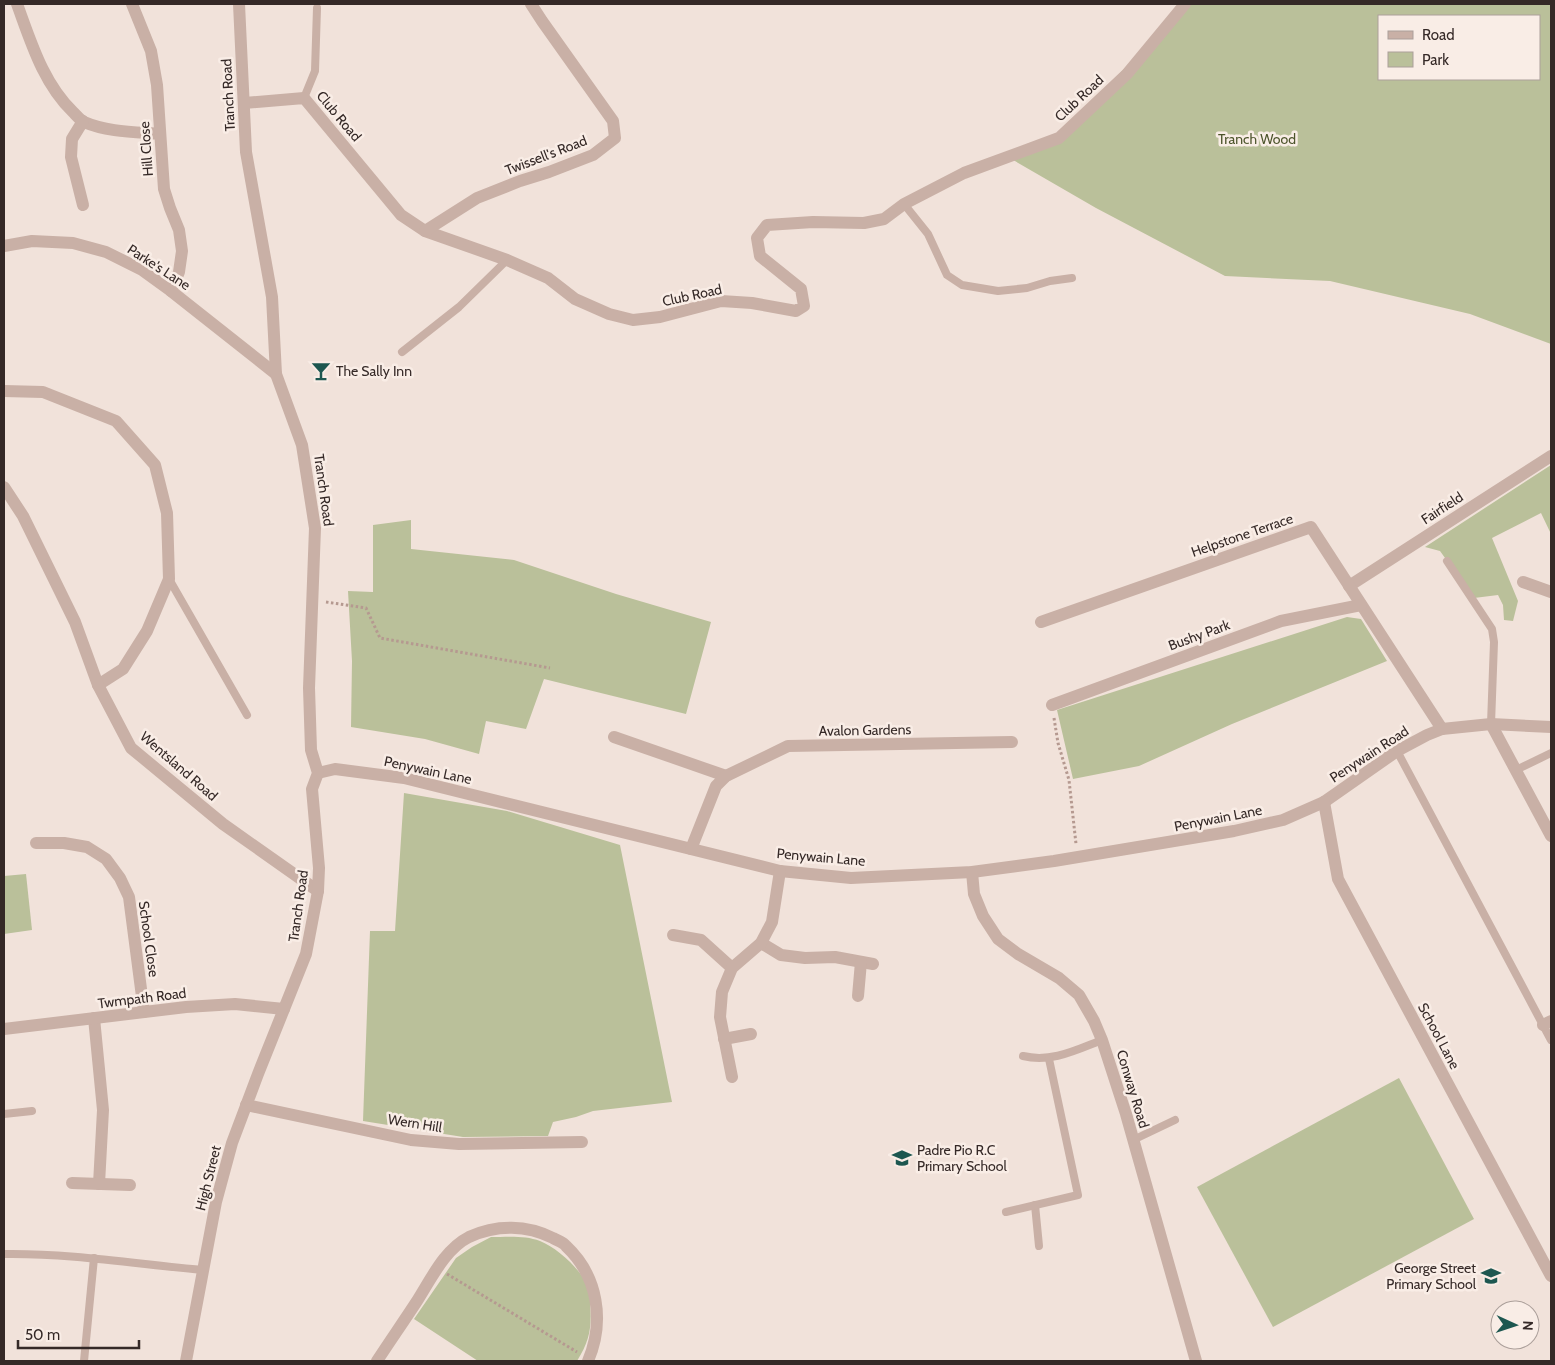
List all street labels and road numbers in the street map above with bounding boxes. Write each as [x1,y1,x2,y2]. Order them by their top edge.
street label: Tranch Road [217,58,239,132]
street label: Club Road [1051,71,1107,125]
street label: Club Road [313,87,365,145]
street label: Hill Close [135,121,157,177]
street label: Twissell's Road [502,131,590,179]
street label: Parke's Lane [124,240,194,294]
street label: Club Road [661,280,723,310]
street label: Tranch Road [310,453,338,527]
street label: Fairfield [1418,488,1466,528]
street label: Helpstone Terrace [1189,509,1295,561]
street label: Bushy Park [1166,615,1233,654]
street label: Avalon Gardens [819,720,912,740]
street label: Penywain Road [1326,722,1412,786]
street label: Wentsland Road [136,727,222,805]
street label: Penywain Lane [383,752,473,788]
street label: Penywain Lane [1173,801,1263,835]
street label: Penywain Lane [776,844,866,870]
street label: Tranch Road [284,869,312,943]
street label: School Close [135,900,163,978]
street label: Twmpath Road [97,984,187,1012]
street label: School Lane [1414,1000,1464,1072]
street label: Conway Road [1113,1048,1153,1130]
street label: Wern Hill [387,1110,444,1136]
street label: High Street [191,1143,225,1212]

